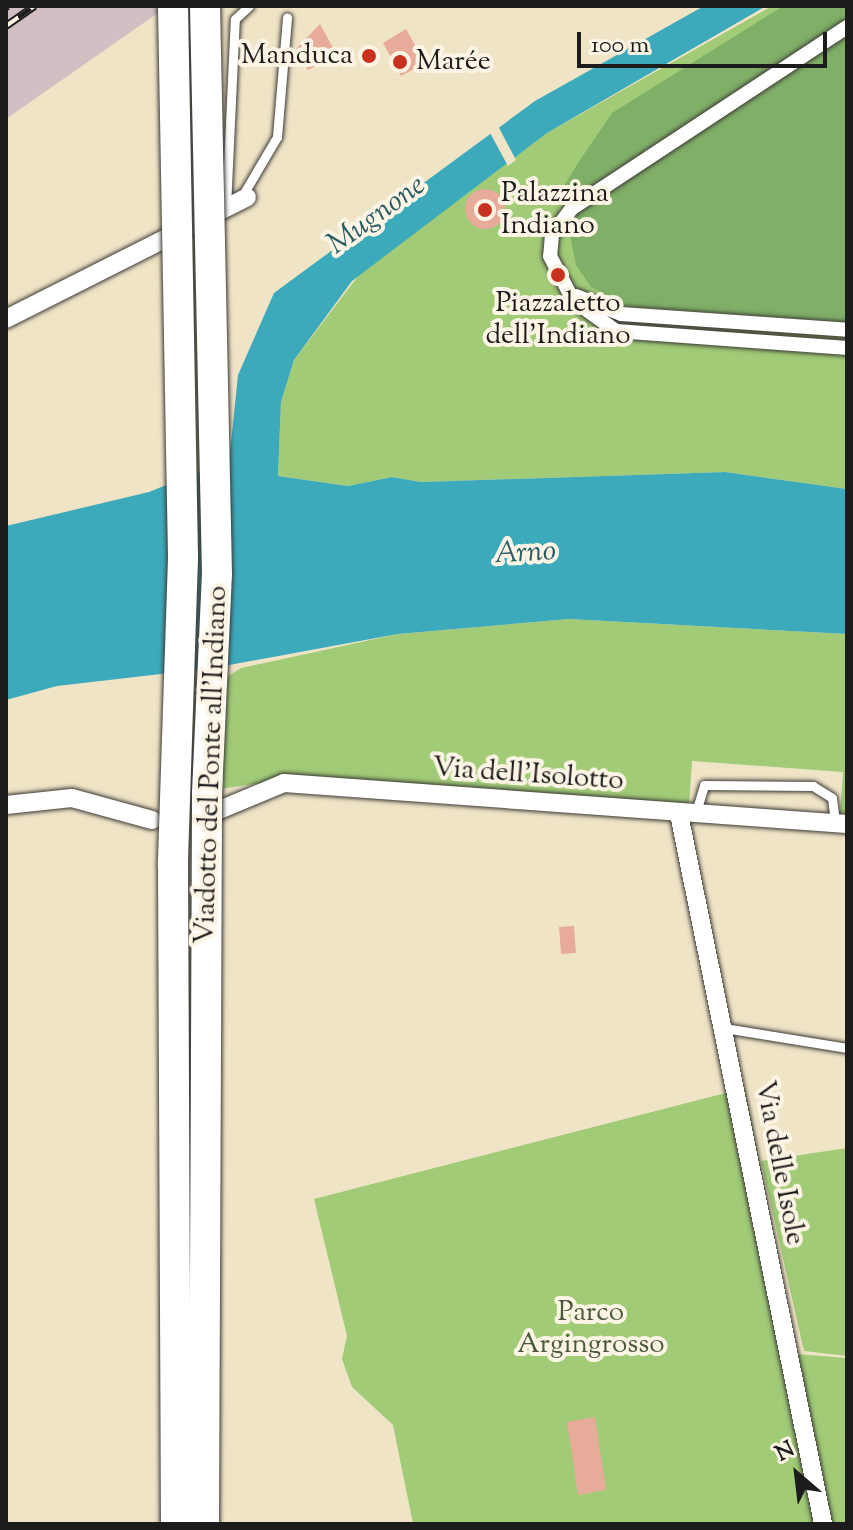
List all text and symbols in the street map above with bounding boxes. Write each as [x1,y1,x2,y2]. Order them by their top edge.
scale bar [581,16,831,66]
text: 100 m [591,29,649,63]
place label: Manduca [241,39,353,73]
place label: Marée [416,45,491,79]
marker: Manduca [360,47,378,65]
marker: Marée [391,53,409,71]
water label: Mugnone [321,168,433,264]
place label: Palazzina Indiano [501,177,609,243]
marker: Palazzina Indiano [476,201,494,219]
marker: Piazzaletto dell'Indiano [549,266,567,284]
place label: Piazzaletto dell'Indiano [486,287,630,353]
water label: Arno [493,534,557,574]
street label: Viadotto del Ponte all'Indiano [189,585,235,945]
street label: Via dell'Isolotto [431,752,625,798]
street label: Via delle Isole [747,1078,811,1248]
park label: Parco Argingrosso [517,1296,665,1362]
north arrow [757,1434,837,1514]
text: N [770,1435,801,1471]

